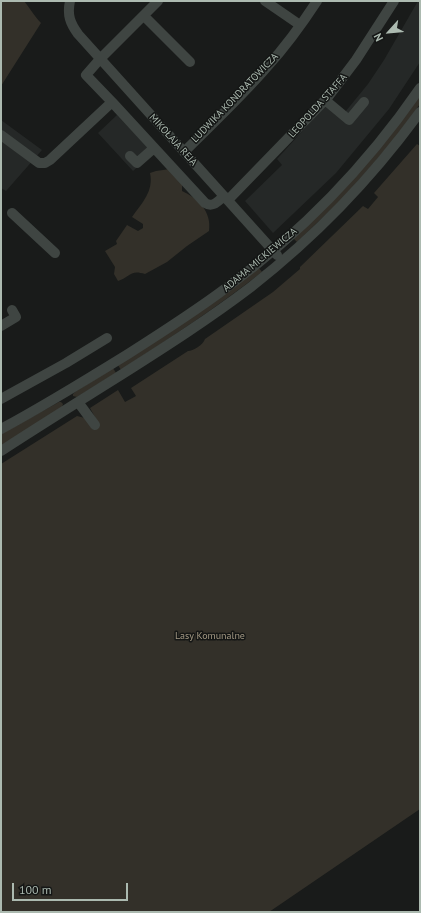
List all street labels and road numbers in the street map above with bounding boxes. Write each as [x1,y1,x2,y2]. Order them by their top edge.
street label: LUDWIKA KONDRATOWICZA [189,51,281,145]
street label: LEOPOLDA STAFFA [286,72,350,140]
street label: MIKOŁAJA REJA [147,112,199,168]
street label: ADAMA MICKIEWICZA [220,225,300,295]

